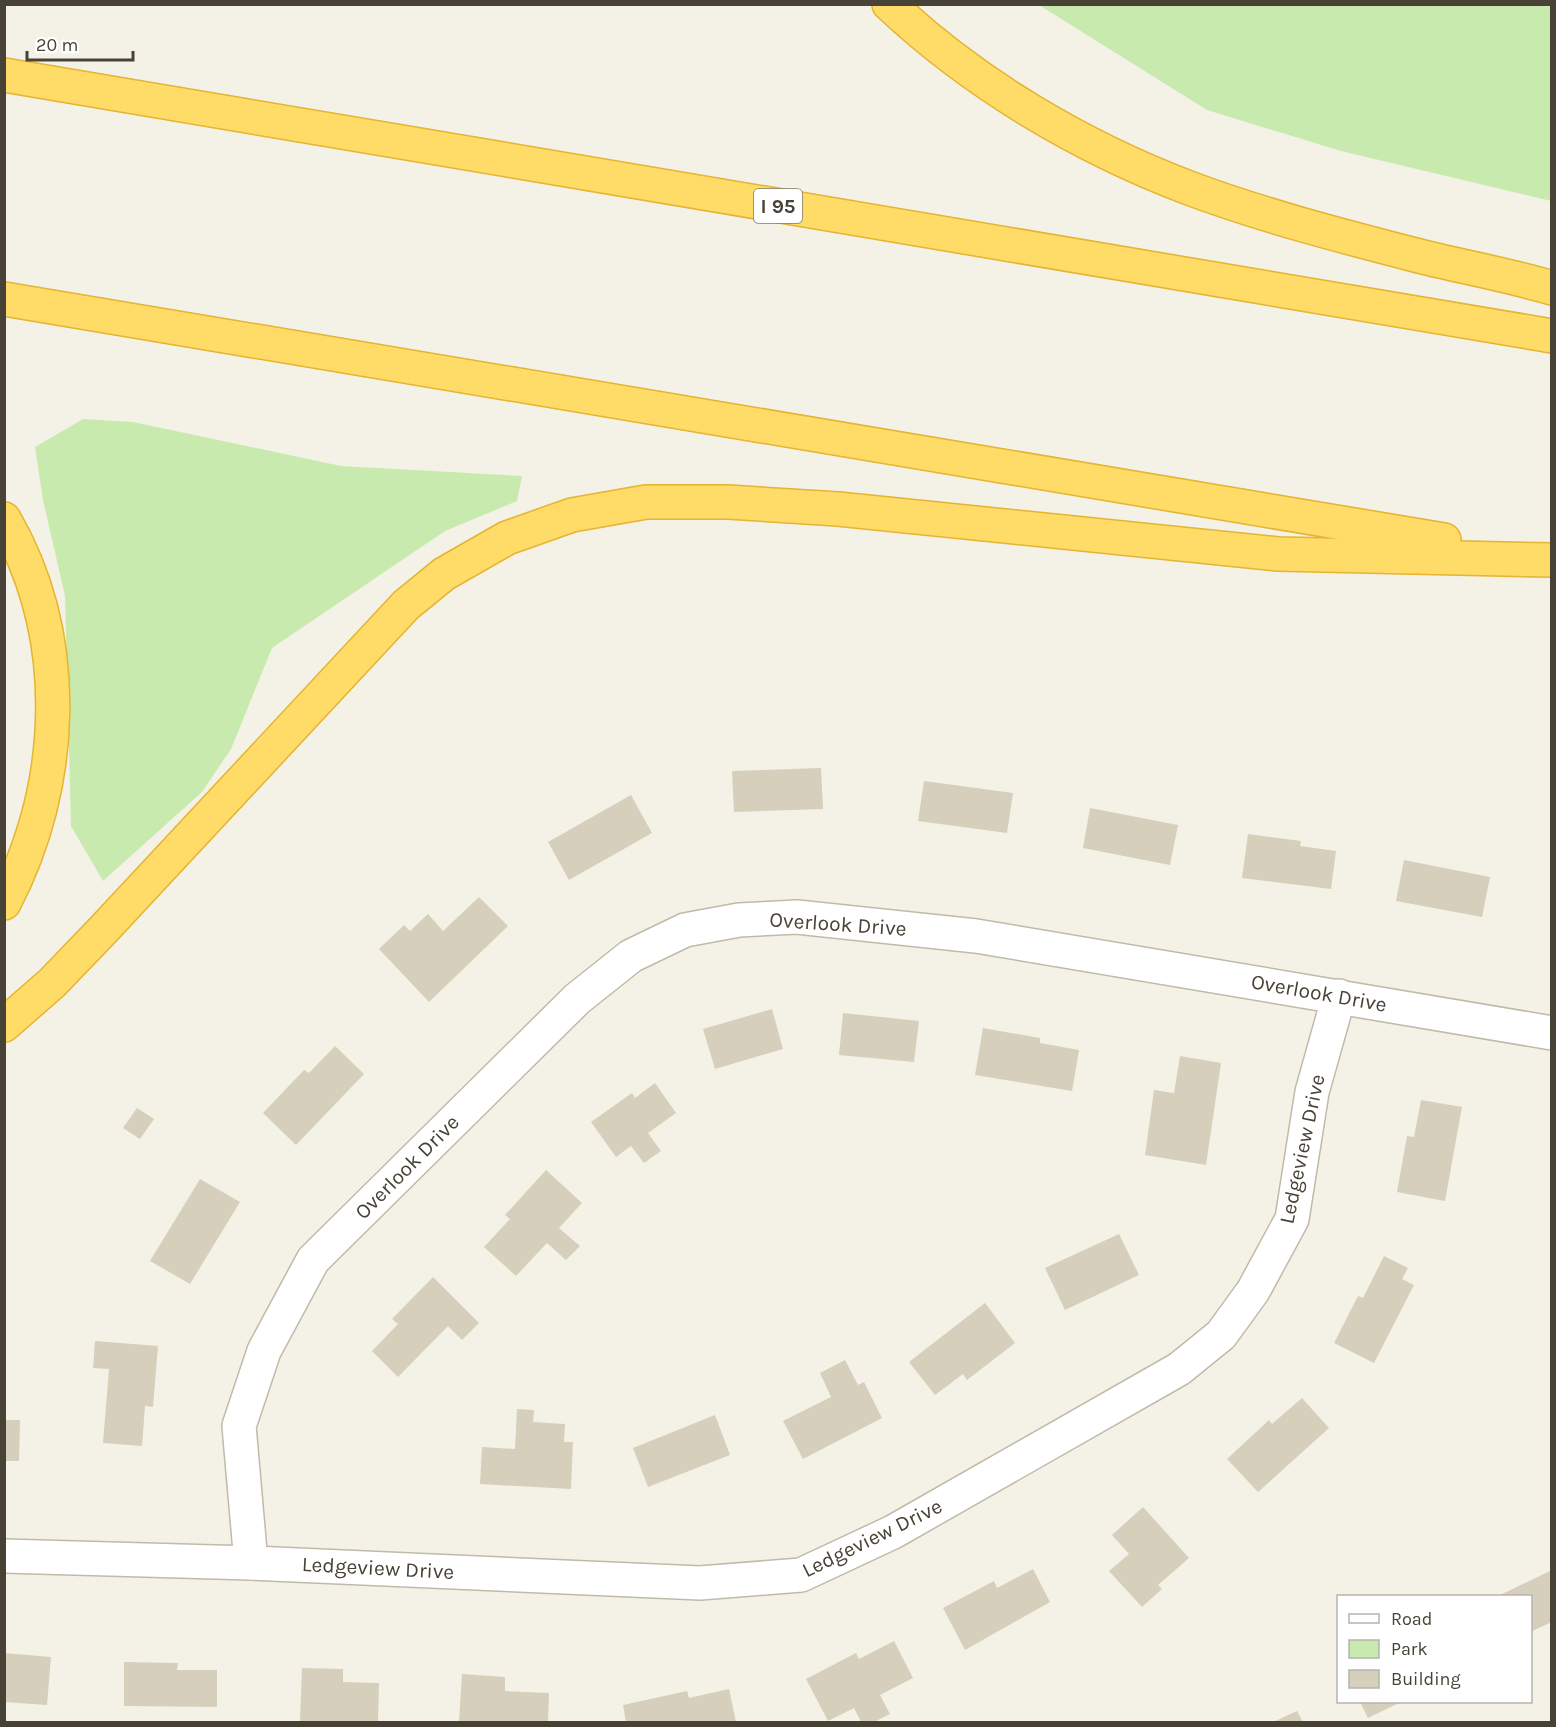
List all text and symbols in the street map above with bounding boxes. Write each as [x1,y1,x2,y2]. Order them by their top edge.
scale bar [27,24,134,62]
text: 20 m [36,34,78,56]
road number: I 95 [754,189,802,223]
street label: Overlook Drive [769,907,907,941]
street label: Overlook Drive [1249,969,1389,1017]
street label: Ledgeview Drive [1274,1072,1330,1226]
street label: Overlook Drive [350,1110,464,1224]
street label: Ledgeview Drive [798,1494,946,1582]
street label: Ledgeview Drive [301,1552,455,1584]
legend [1337,1595,1532,1703]
text: Road [1391,1608,1432,1630]
text: Park [1391,1638,1428,1660]
text: Building [1391,1668,1461,1690]

